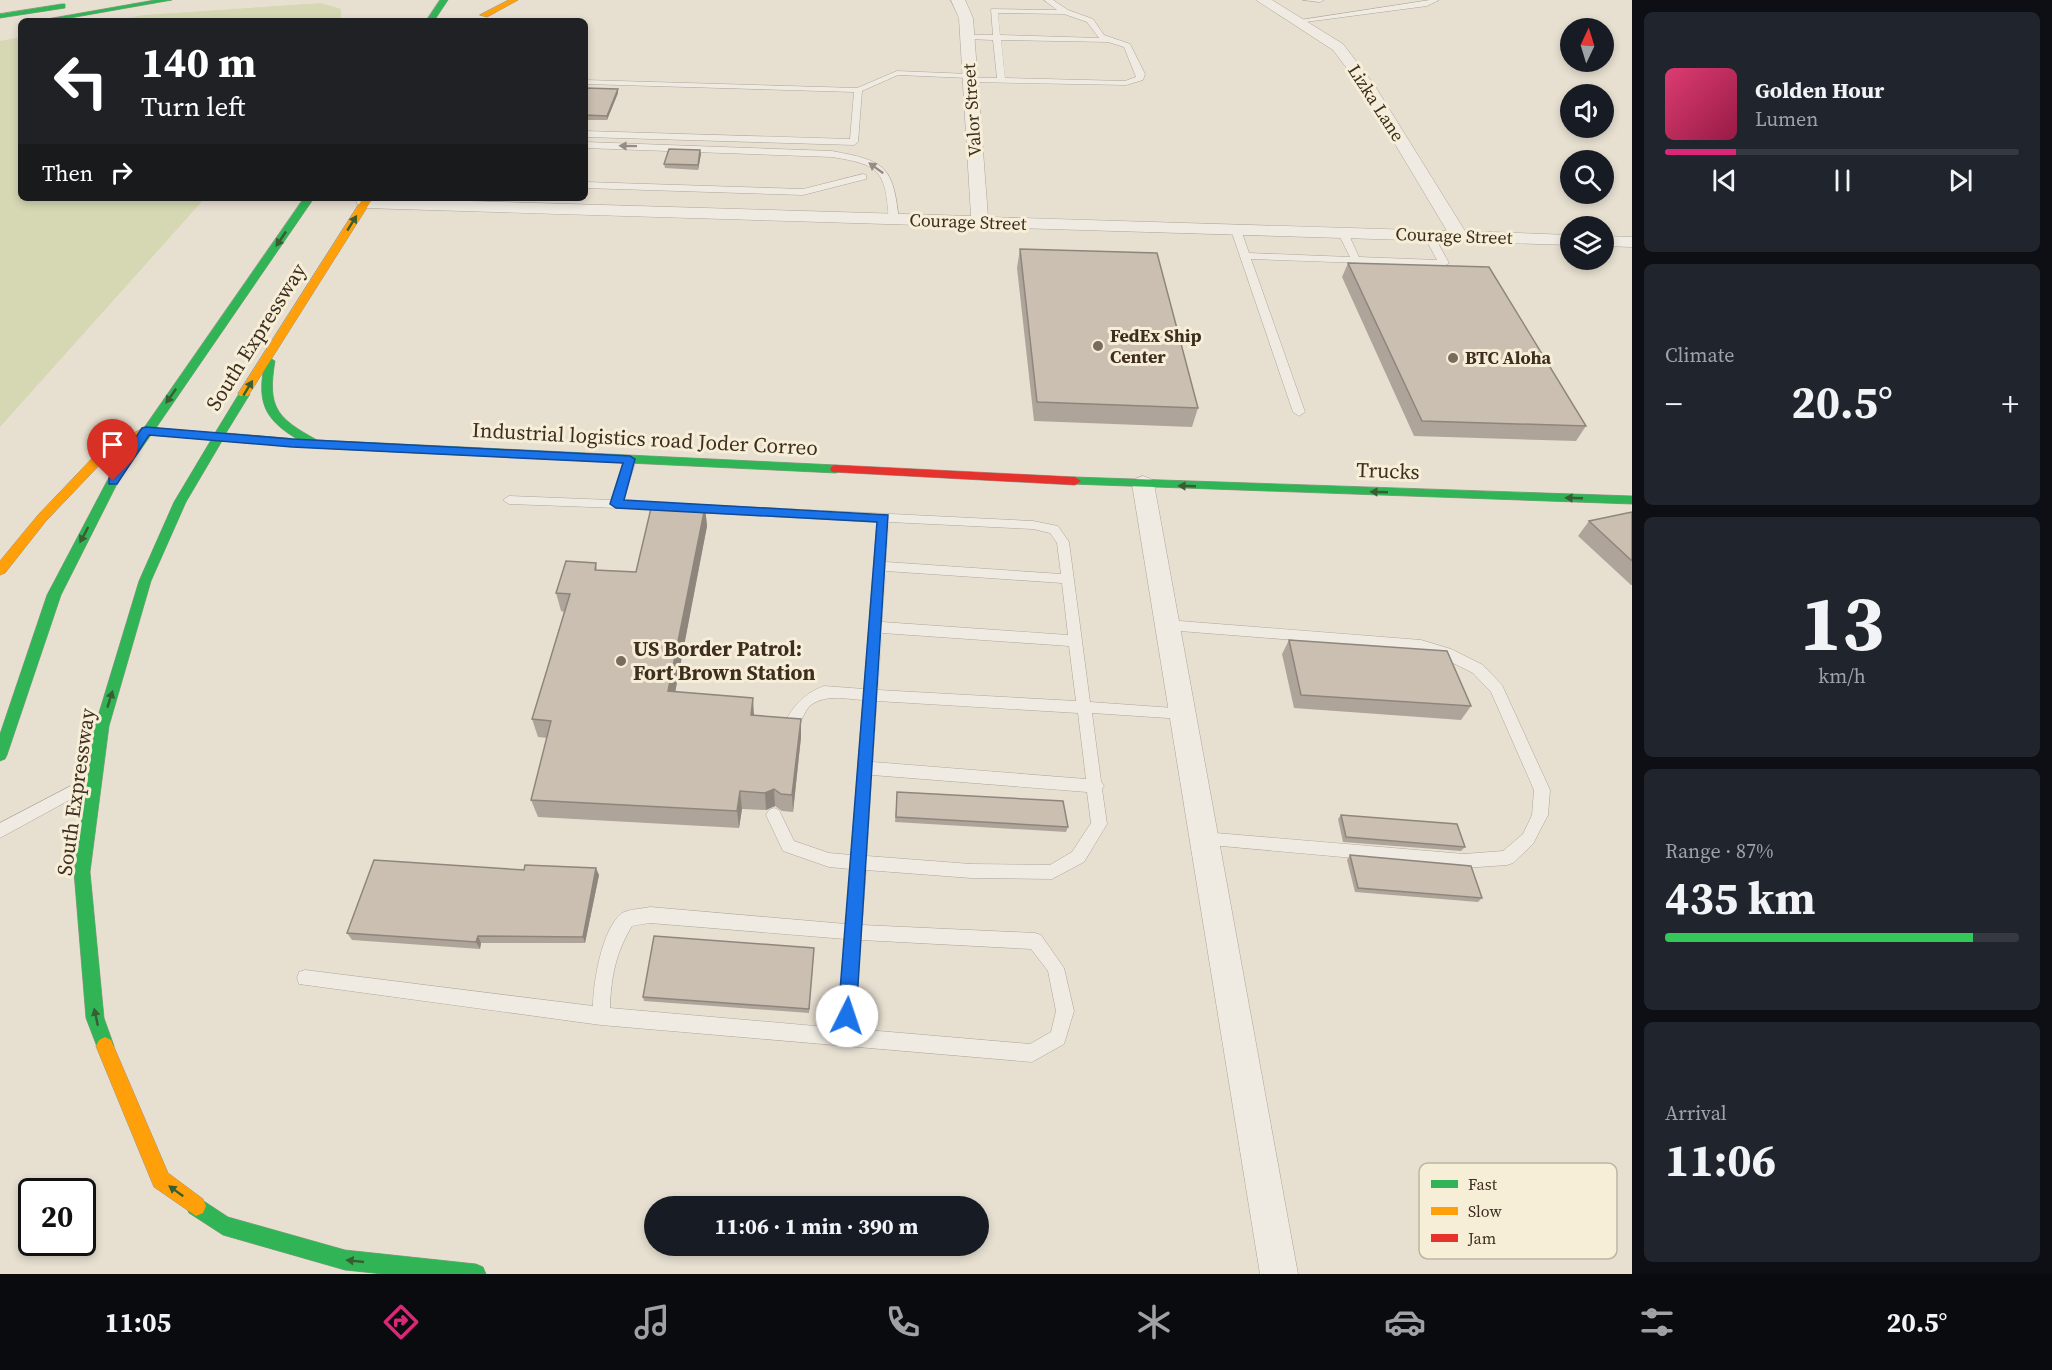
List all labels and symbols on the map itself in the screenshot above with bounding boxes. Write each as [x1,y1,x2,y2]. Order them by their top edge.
north arrow [1560,18,1614,72]
street label: Lizka Lane [1342,59,1411,146]
street label: Valor Street [956,62,987,158]
one-way arrow [619,141,638,151]
one-way arrow [868,162,884,174]
street label: Courage Street [909,207,1027,236]
one-way arrow [347,215,358,232]
street label: Courage Street [1395,221,1513,250]
one-way arrow [276,231,287,247]
street label: South Expressway [199,257,313,416]
place label: FedEx Ship Center [1110,323,1201,369]
marker: FedEx Ship Center [1091,339,1105,353]
place label: BTC Aloha [1465,345,1552,370]
marker: BTC Aloha [1446,351,1460,365]
one-way arrow [243,379,253,396]
one-way arrow [165,388,177,404]
street label: Industrial logistics road Joder Correo [471,415,819,462]
pin [87,419,138,481]
street label: Trucks [1356,455,1420,486]
one-way arrow [1178,481,1197,490]
one-way arrow [1369,487,1388,497]
one-way arrow [1564,494,1583,503]
one-way arrow [79,527,89,544]
place label: US Border Patrol: Fort Brown Station [633,634,815,687]
marker: US Border Patrol: Fort Brown Station [614,654,628,668]
one-way arrow [106,690,115,708]
street label: South Expressway [49,706,102,877]
position arrow [815,984,879,1048]
one-way arrow [91,1007,100,1026]
legend [1419,1163,1617,1259]
text: Fast [1468,1173,1498,1195]
speed limit sign: 20 [18,1178,96,1256]
one-way arrow [168,1186,184,1198]
text: Slow [1468,1200,1503,1222]
text: Jam [1467,1227,1496,1249]
one-way arrow [346,1256,365,1266]

